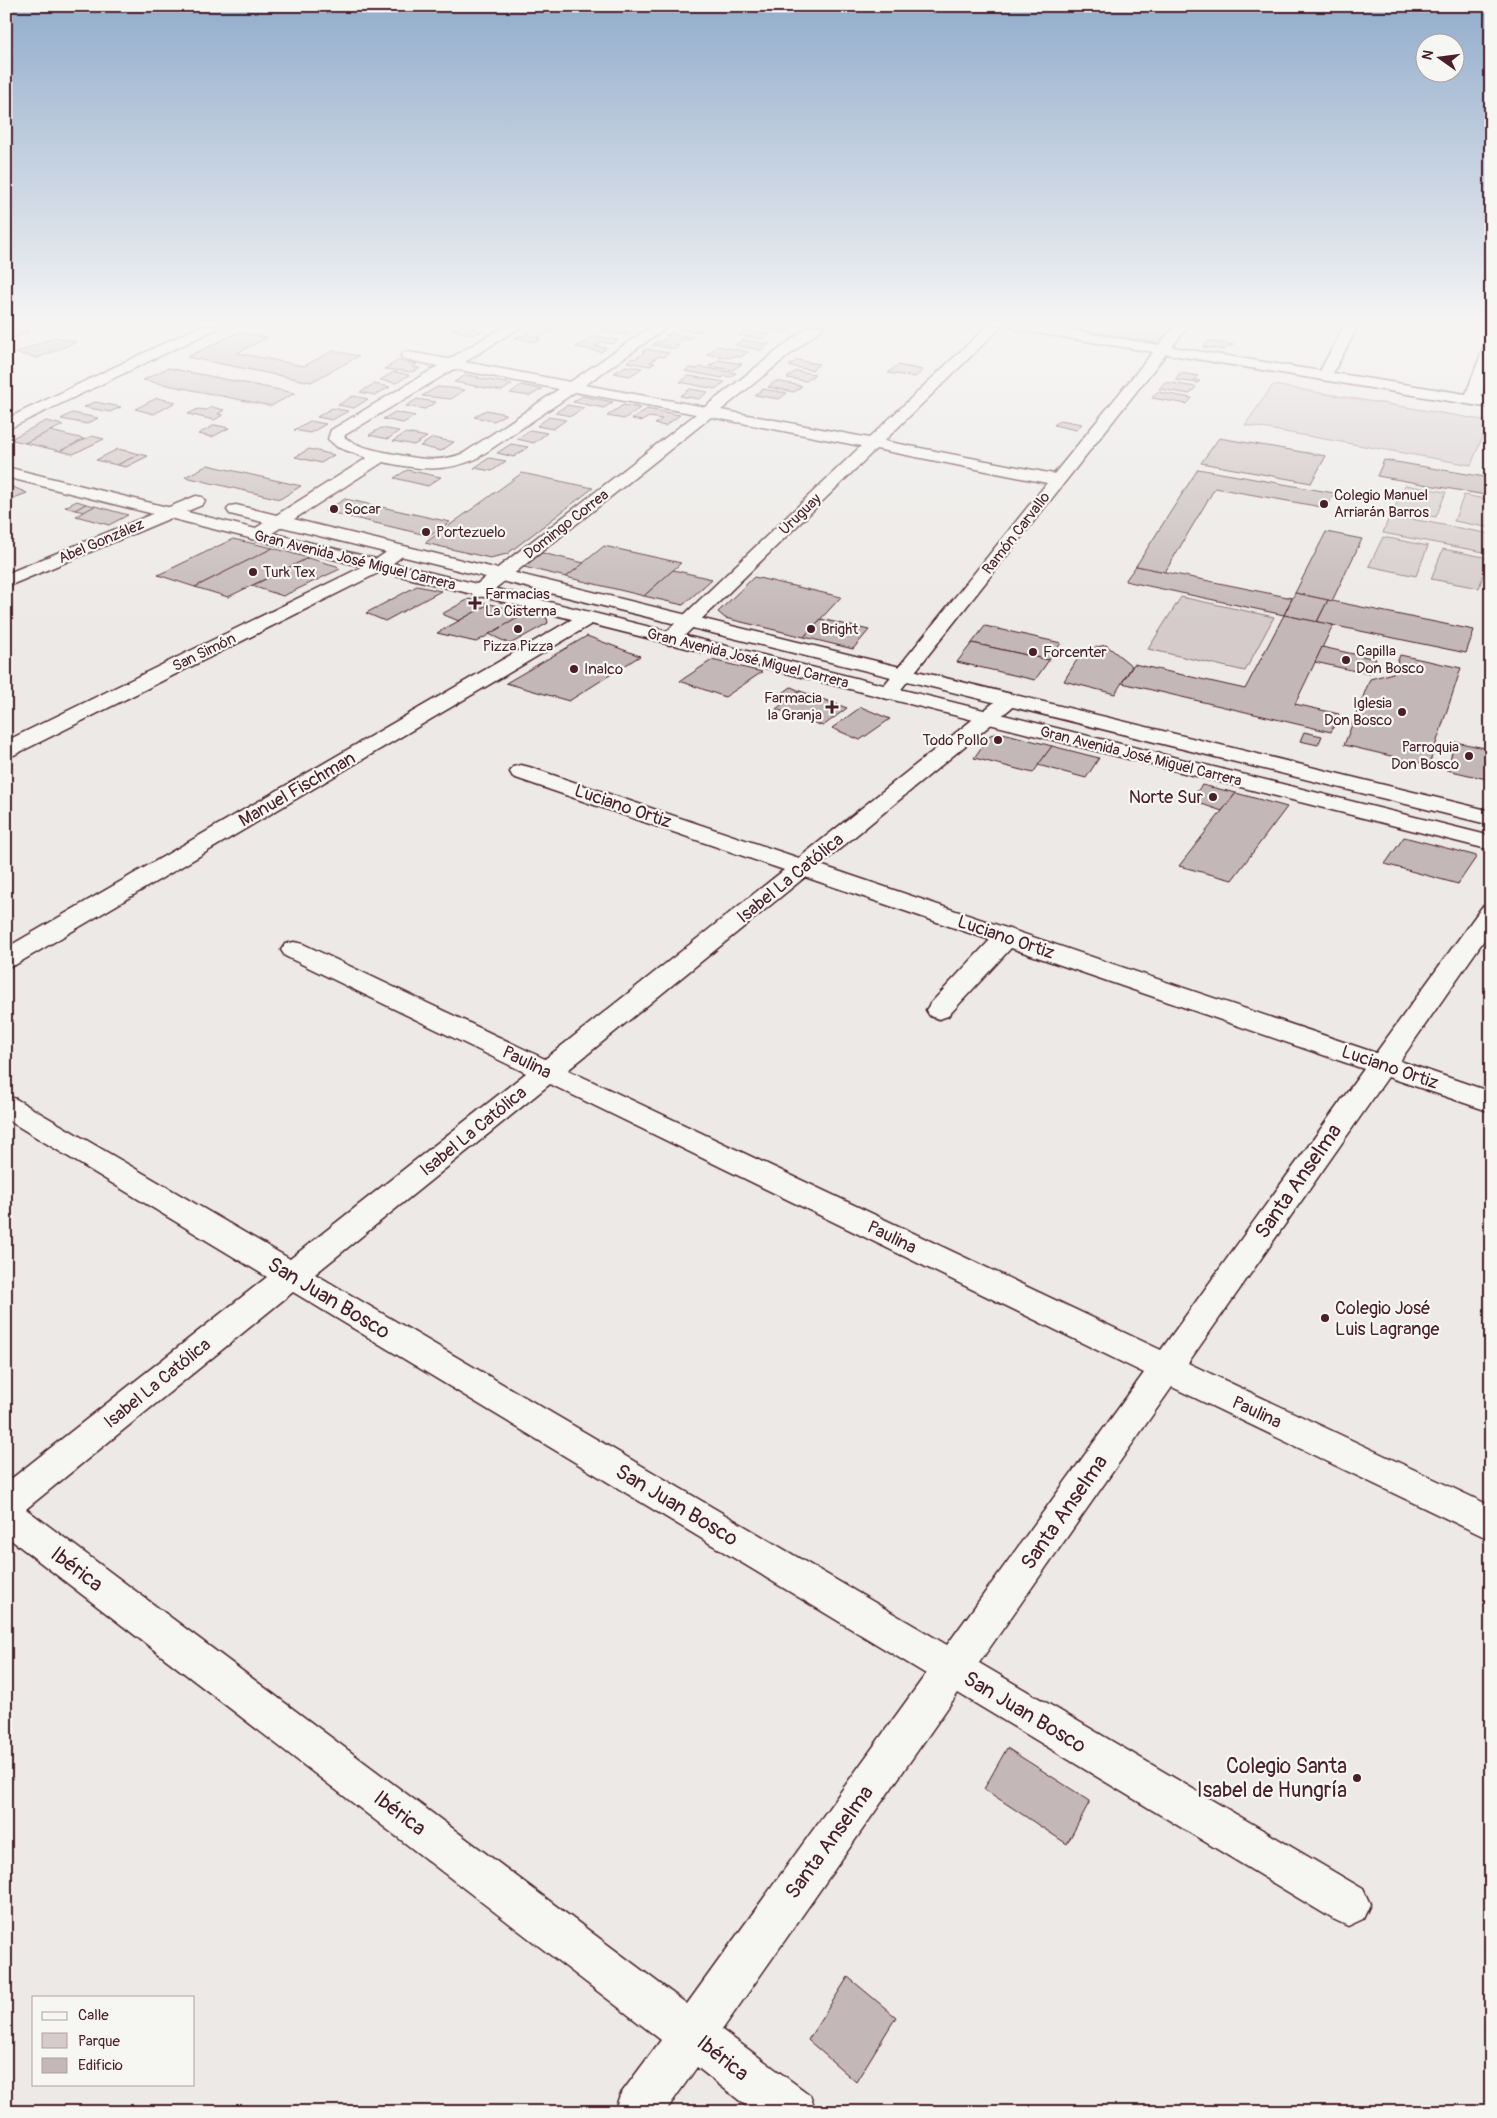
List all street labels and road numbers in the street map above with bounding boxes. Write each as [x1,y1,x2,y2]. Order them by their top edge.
street label: Domingo Correa [520,485,612,563]
street label: Ramón Carvallo [978,488,1054,578]
street label: Uruguay [775,489,826,539]
street label: Abel González [55,515,147,568]
street label: Gran Avenida José Miguel Carrera [252,526,458,595]
street label: Gran Avenida José Miguel Carrera [645,624,851,693]
street label: San Simón [169,629,239,676]
street label: Gran Avenida José Miguel Carrera [1038,722,1244,791]
street label: Manuel Fischman [235,747,360,832]
street label: Luciano Ortiz [571,779,674,834]
street label: Isabel La Católica [732,828,848,929]
street label: Luciano Ortiz [954,910,1057,965]
street label: Luciano Ortiz [1338,1040,1441,1095]
street label: Paulina [498,1041,555,1084]
street label: Isabel La Católica [415,1081,531,1182]
street label: Santa Anselma [1249,1119,1348,1244]
street label: Paulina [863,1216,920,1259]
street label: San Juan Bosco [262,1251,395,1346]
street label: Isabel La Católica [99,1333,215,1434]
street label: Paulina [1228,1391,1285,1434]
street label: Santa Anselma [1015,1450,1114,1575]
street label: San Juan Bosco [610,1458,743,1553]
street label: Ibérica [45,1541,108,1598]
street label: San Juan Bosco [958,1665,1091,1760]
street label: Santa Anselma [779,1780,880,1904]
street label: Ibérica [368,1785,431,1842]
street label: Ibérica [691,2030,754,2087]

